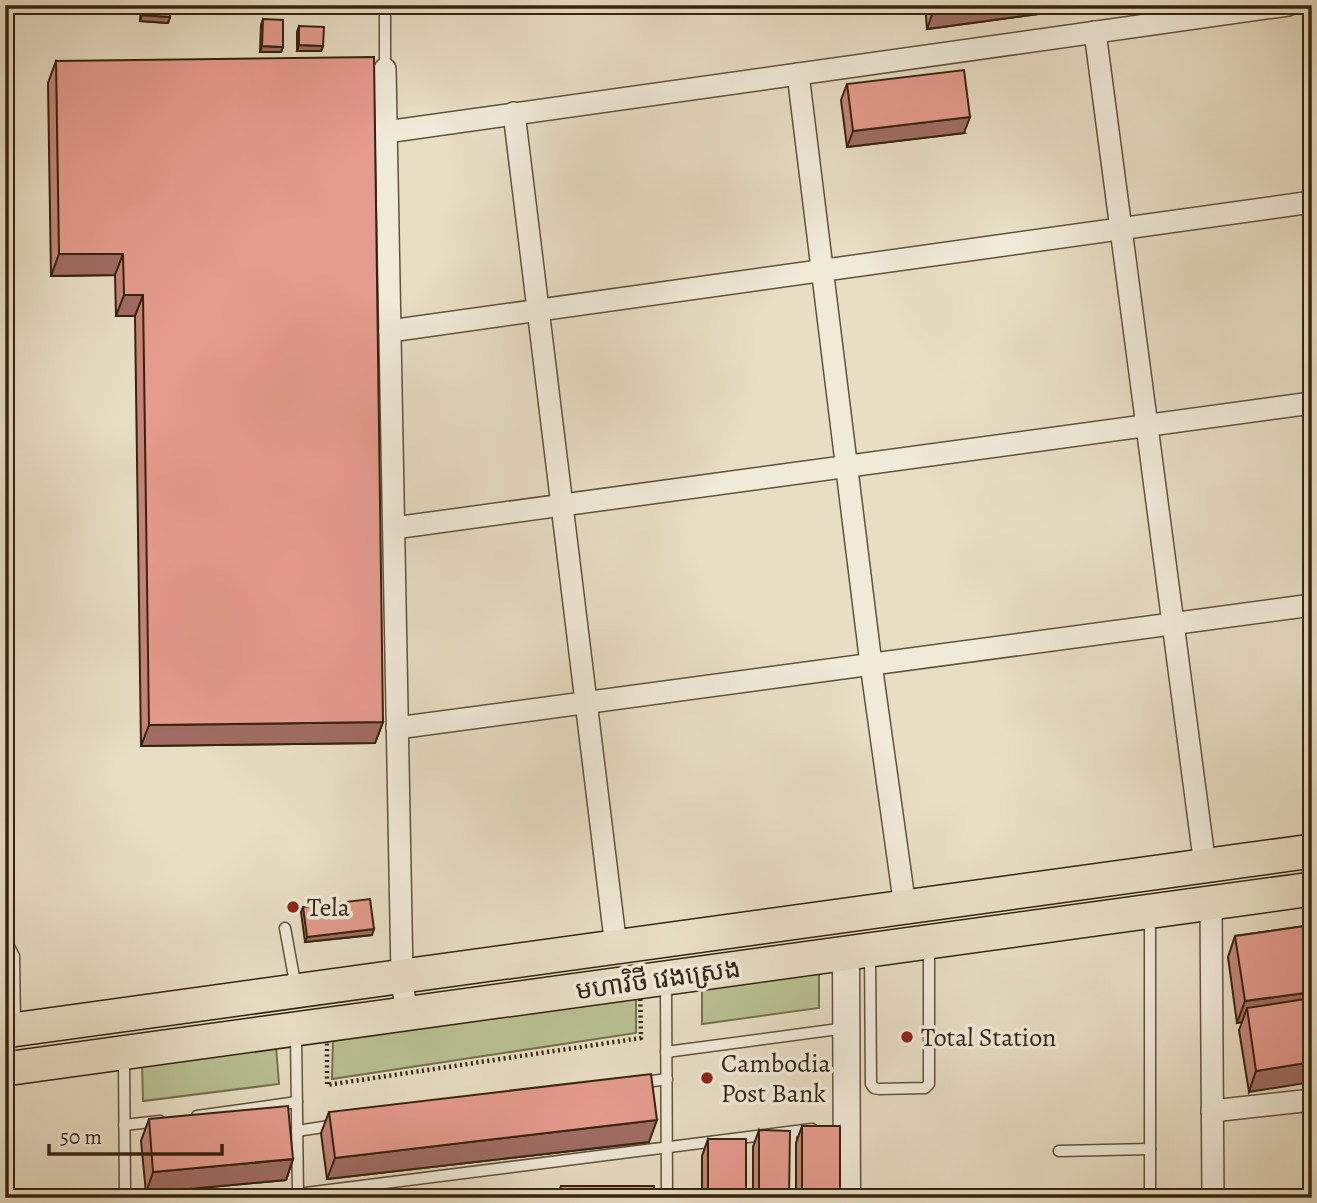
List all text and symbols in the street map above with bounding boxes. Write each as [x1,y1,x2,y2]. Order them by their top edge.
place label: Tela [307,890,350,925]
marker: Tela [285,899,301,915]
street label: មហាវិថី វេងស្រេង [573,951,743,1008]
place label: Total Station [921,1020,1056,1055]
marker: Total Station [899,1029,915,1045]
place label: Cambodia Post Bank [721,1046,831,1111]
marker: Cambodia Post Bank [699,1070,715,1086]
scale bar [49,1112,222,1156]
text: 50 m [60,1123,102,1151]

